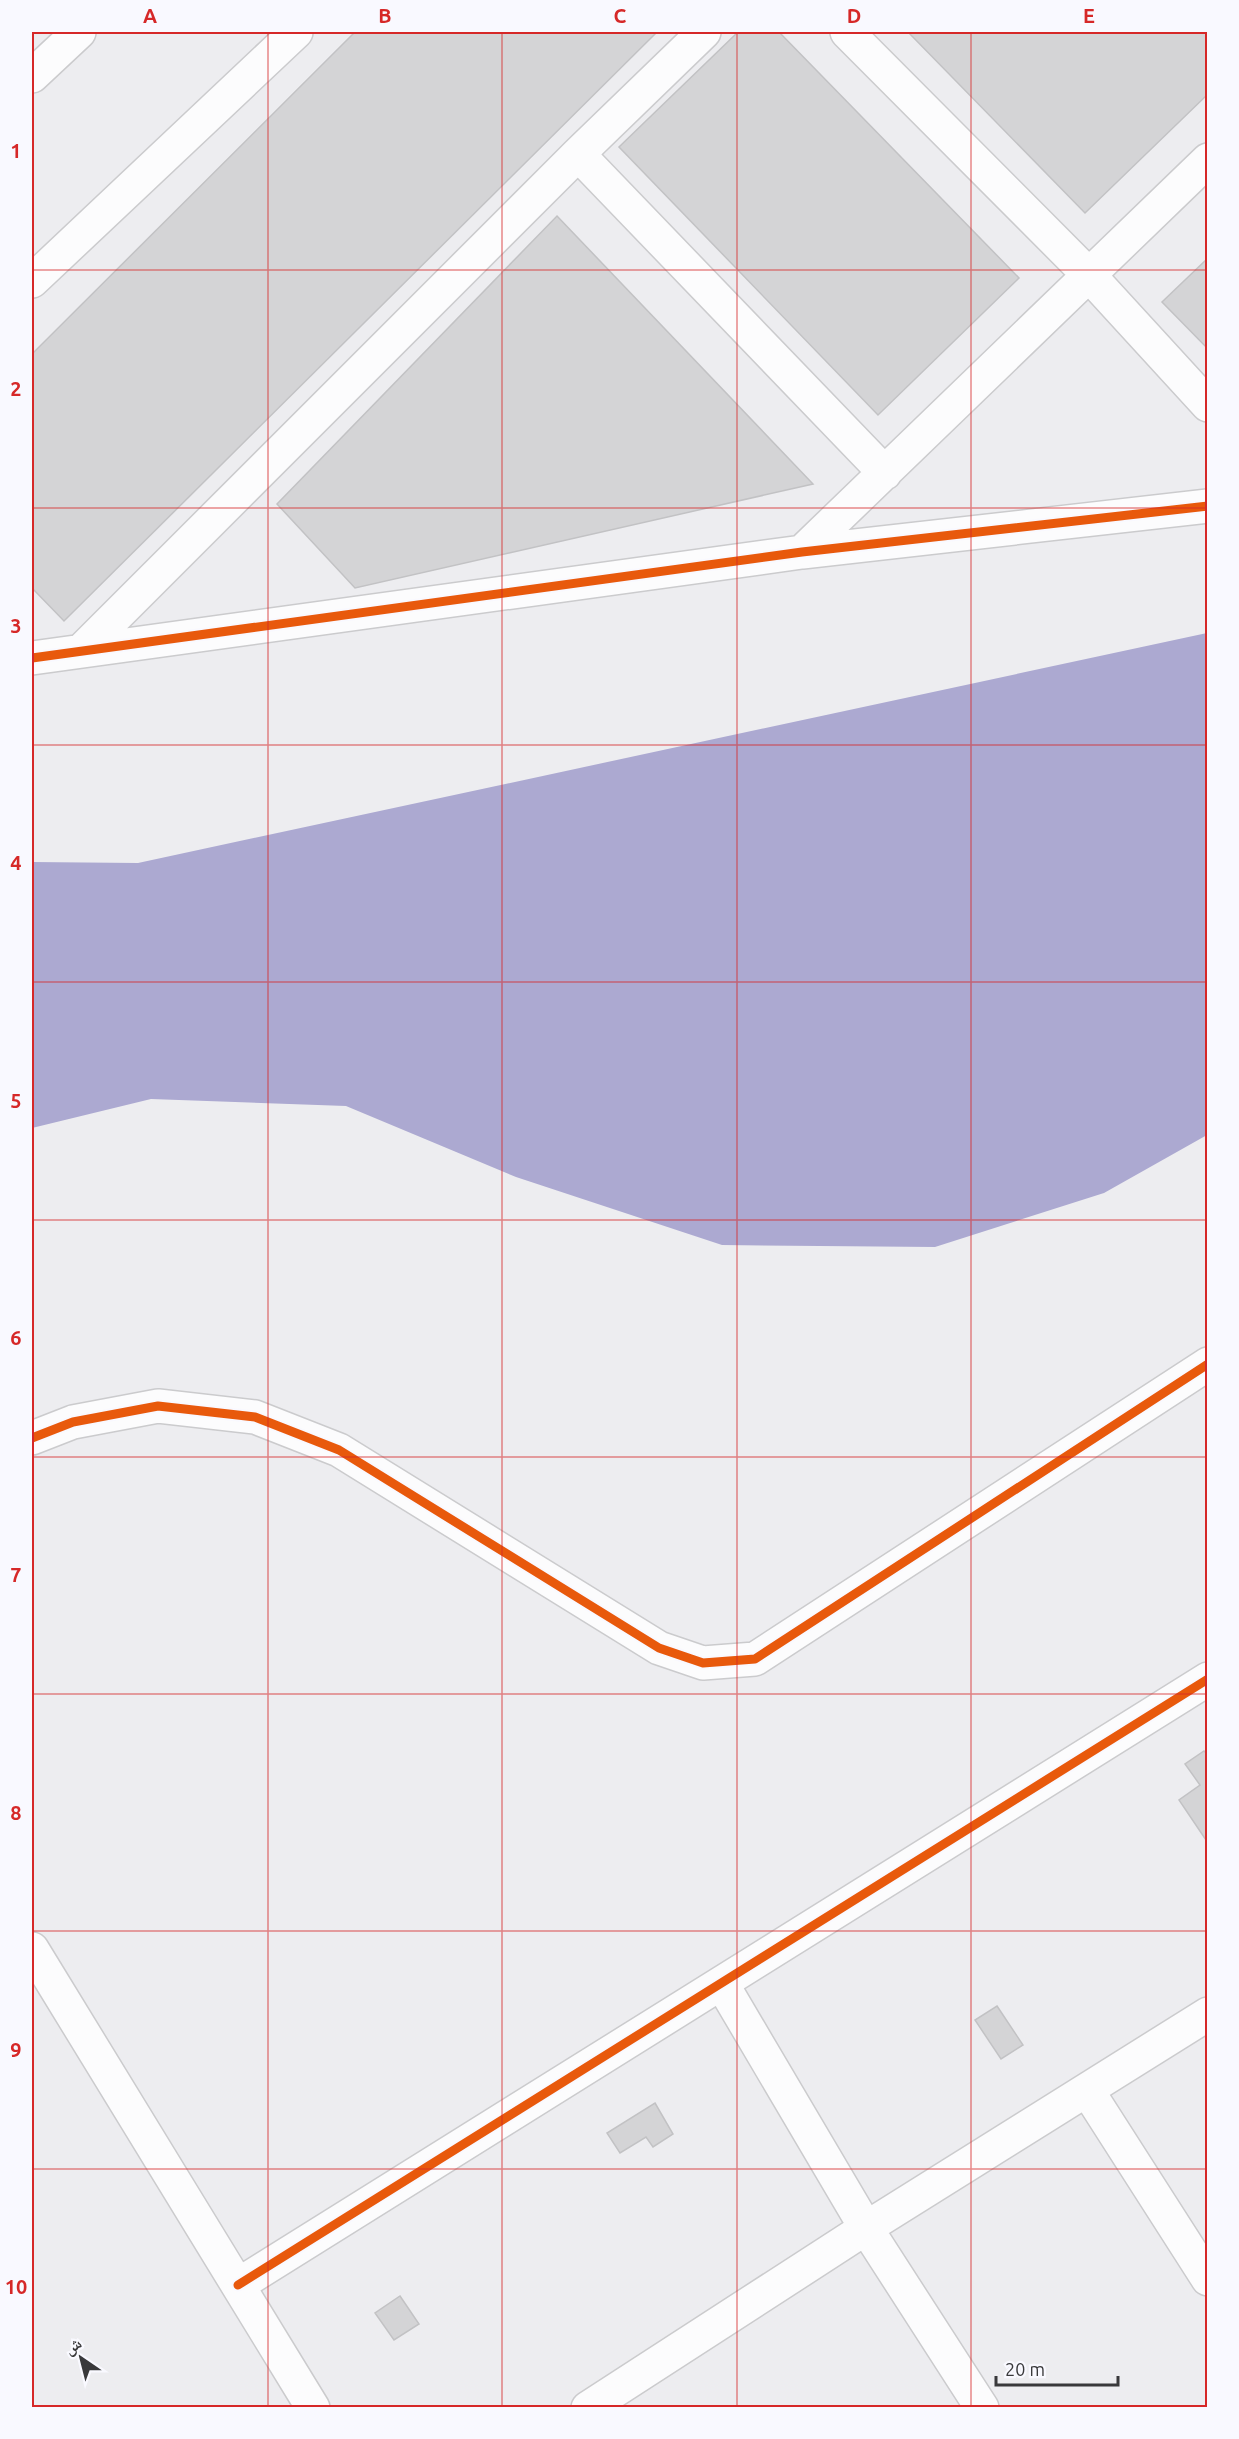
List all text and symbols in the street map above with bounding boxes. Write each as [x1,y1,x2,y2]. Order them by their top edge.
text: A [143,4,157,27]
text: B [378,4,392,27]
text: C [614,4,627,27]
text: D [847,4,861,27]
text: E [1083,4,1095,27]
text: 1 [10,139,22,162]
text: 2 [10,377,22,400]
text: 3 [10,614,22,637]
text: 4 [10,851,22,874]
text: 5 [10,1089,22,1112]
text: 6 [10,1326,22,1349]
text: 7 [10,1563,22,1586]
text: 8 [10,1801,22,1824]
text: 9 [10,2038,22,2061]
text: 10 [5,2275,27,2298]
north arrow [51,2328,111,2388]
text: ش [60,2333,85,2359]
scale bar [996,2349,1118,2387]
text: 20 m [1005,2359,1045,2379]

